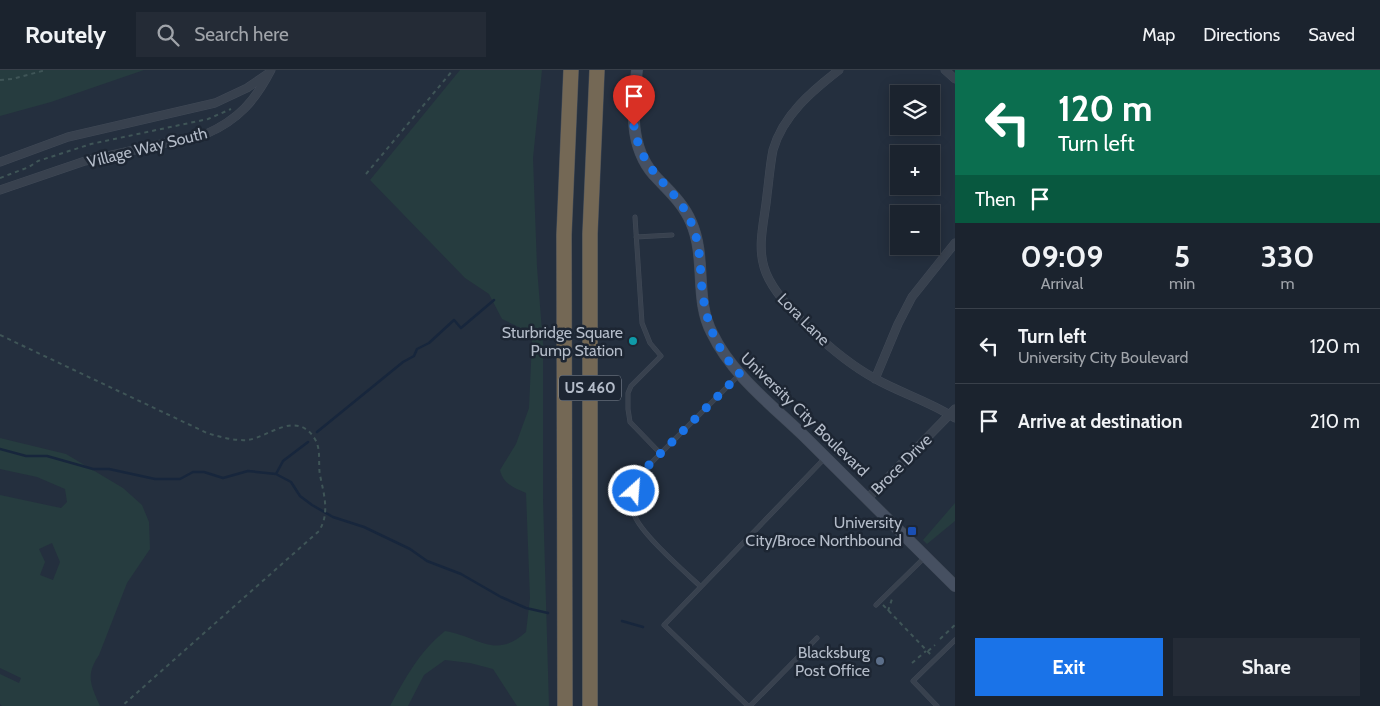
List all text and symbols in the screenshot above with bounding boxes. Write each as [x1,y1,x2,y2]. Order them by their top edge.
search box [136,12,486,57]
text: Routely [25,20,106,49]
icon: search [154,21,182,49]
text: Search here [194,23,289,46]
text: Map [1142,24,1175,46]
text: Directions [1203,24,1280,46]
text: Saved [1308,24,1355,46]
pin [613,75,655,126]
icon: arrive [620,82,648,110]
map controls [890,85,940,255]
button: layers [890,85,940,135]
text: 120 m [1058,87,1152,130]
icon: left [975,90,1040,155]
street label: Village Way South [85,123,209,172]
text: Turn left [1058,130,1135,157]
button: + [890,145,940,195]
icon: arrive [1026,185,1054,213]
text: Then [975,188,1016,211]
button: − [890,205,940,255]
text: 09:09 [1021,238,1103,275]
text: 5 [1174,238,1190,275]
text: 330 [1261,238,1314,275]
text: Arrival [1041,274,1083,293]
text: min [1169,274,1195,293]
text: m [1281,274,1295,293]
street label: Lora Lane [774,289,834,349]
place label: Sturbridge Square Pump Station [502,323,623,360]
text: Turn left [1018,325,1086,348]
icon: left [975,332,1003,360]
marker: Sturbridge Square Pump Station [627,335,639,347]
text: 120 m [1310,335,1360,358]
street label: University City Boulevard [737,348,873,480]
text: University City Boulevard [1018,348,1188,367]
road number: US 460 [559,376,621,400]
icon: arrive [975,407,1003,435]
text: Arrive at destination [1018,410,1182,433]
text: 210 m [1310,410,1360,433]
street label: Broce Drive [867,430,936,499]
position arrow [607,464,659,516]
place label: University City/Broce Northbound [745,513,902,550]
marker: University City/Broce Northbound [906,525,918,537]
button: Exit [975,638,1163,696]
button: Share [1173,638,1360,696]
place label: Blacksburg Post Office [795,643,871,680]
marker: Blacksburg Post Office [874,655,886,667]

